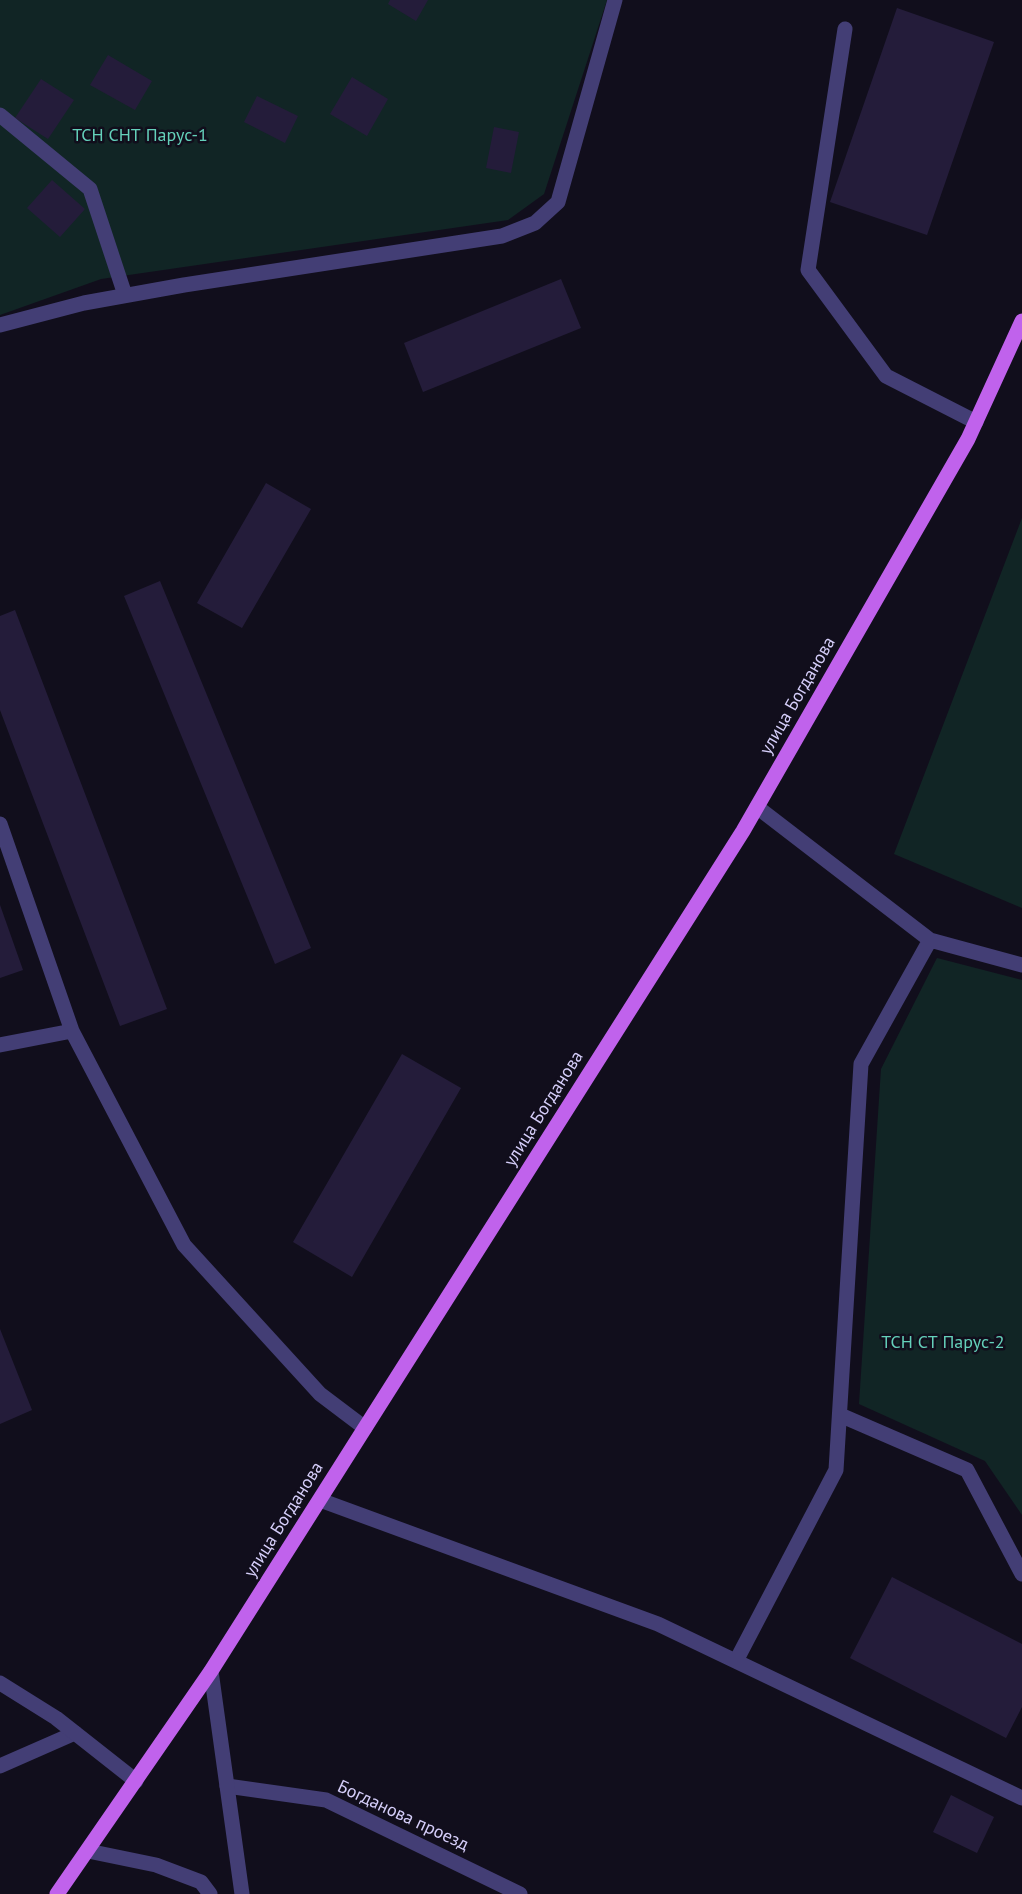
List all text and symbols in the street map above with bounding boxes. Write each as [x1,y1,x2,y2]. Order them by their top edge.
park label: ТСН СНТ Парус-1 [72,125,208,147]
street label: улица Богданова [756,633,840,759]
street label: улица Богданова [500,1047,588,1171]
park label: ТСН СТ Парус-2 [881,1332,1005,1354]
street label: улица Богданова [240,1458,328,1582]
street label: Богданова проезд [334,1776,472,1856]

